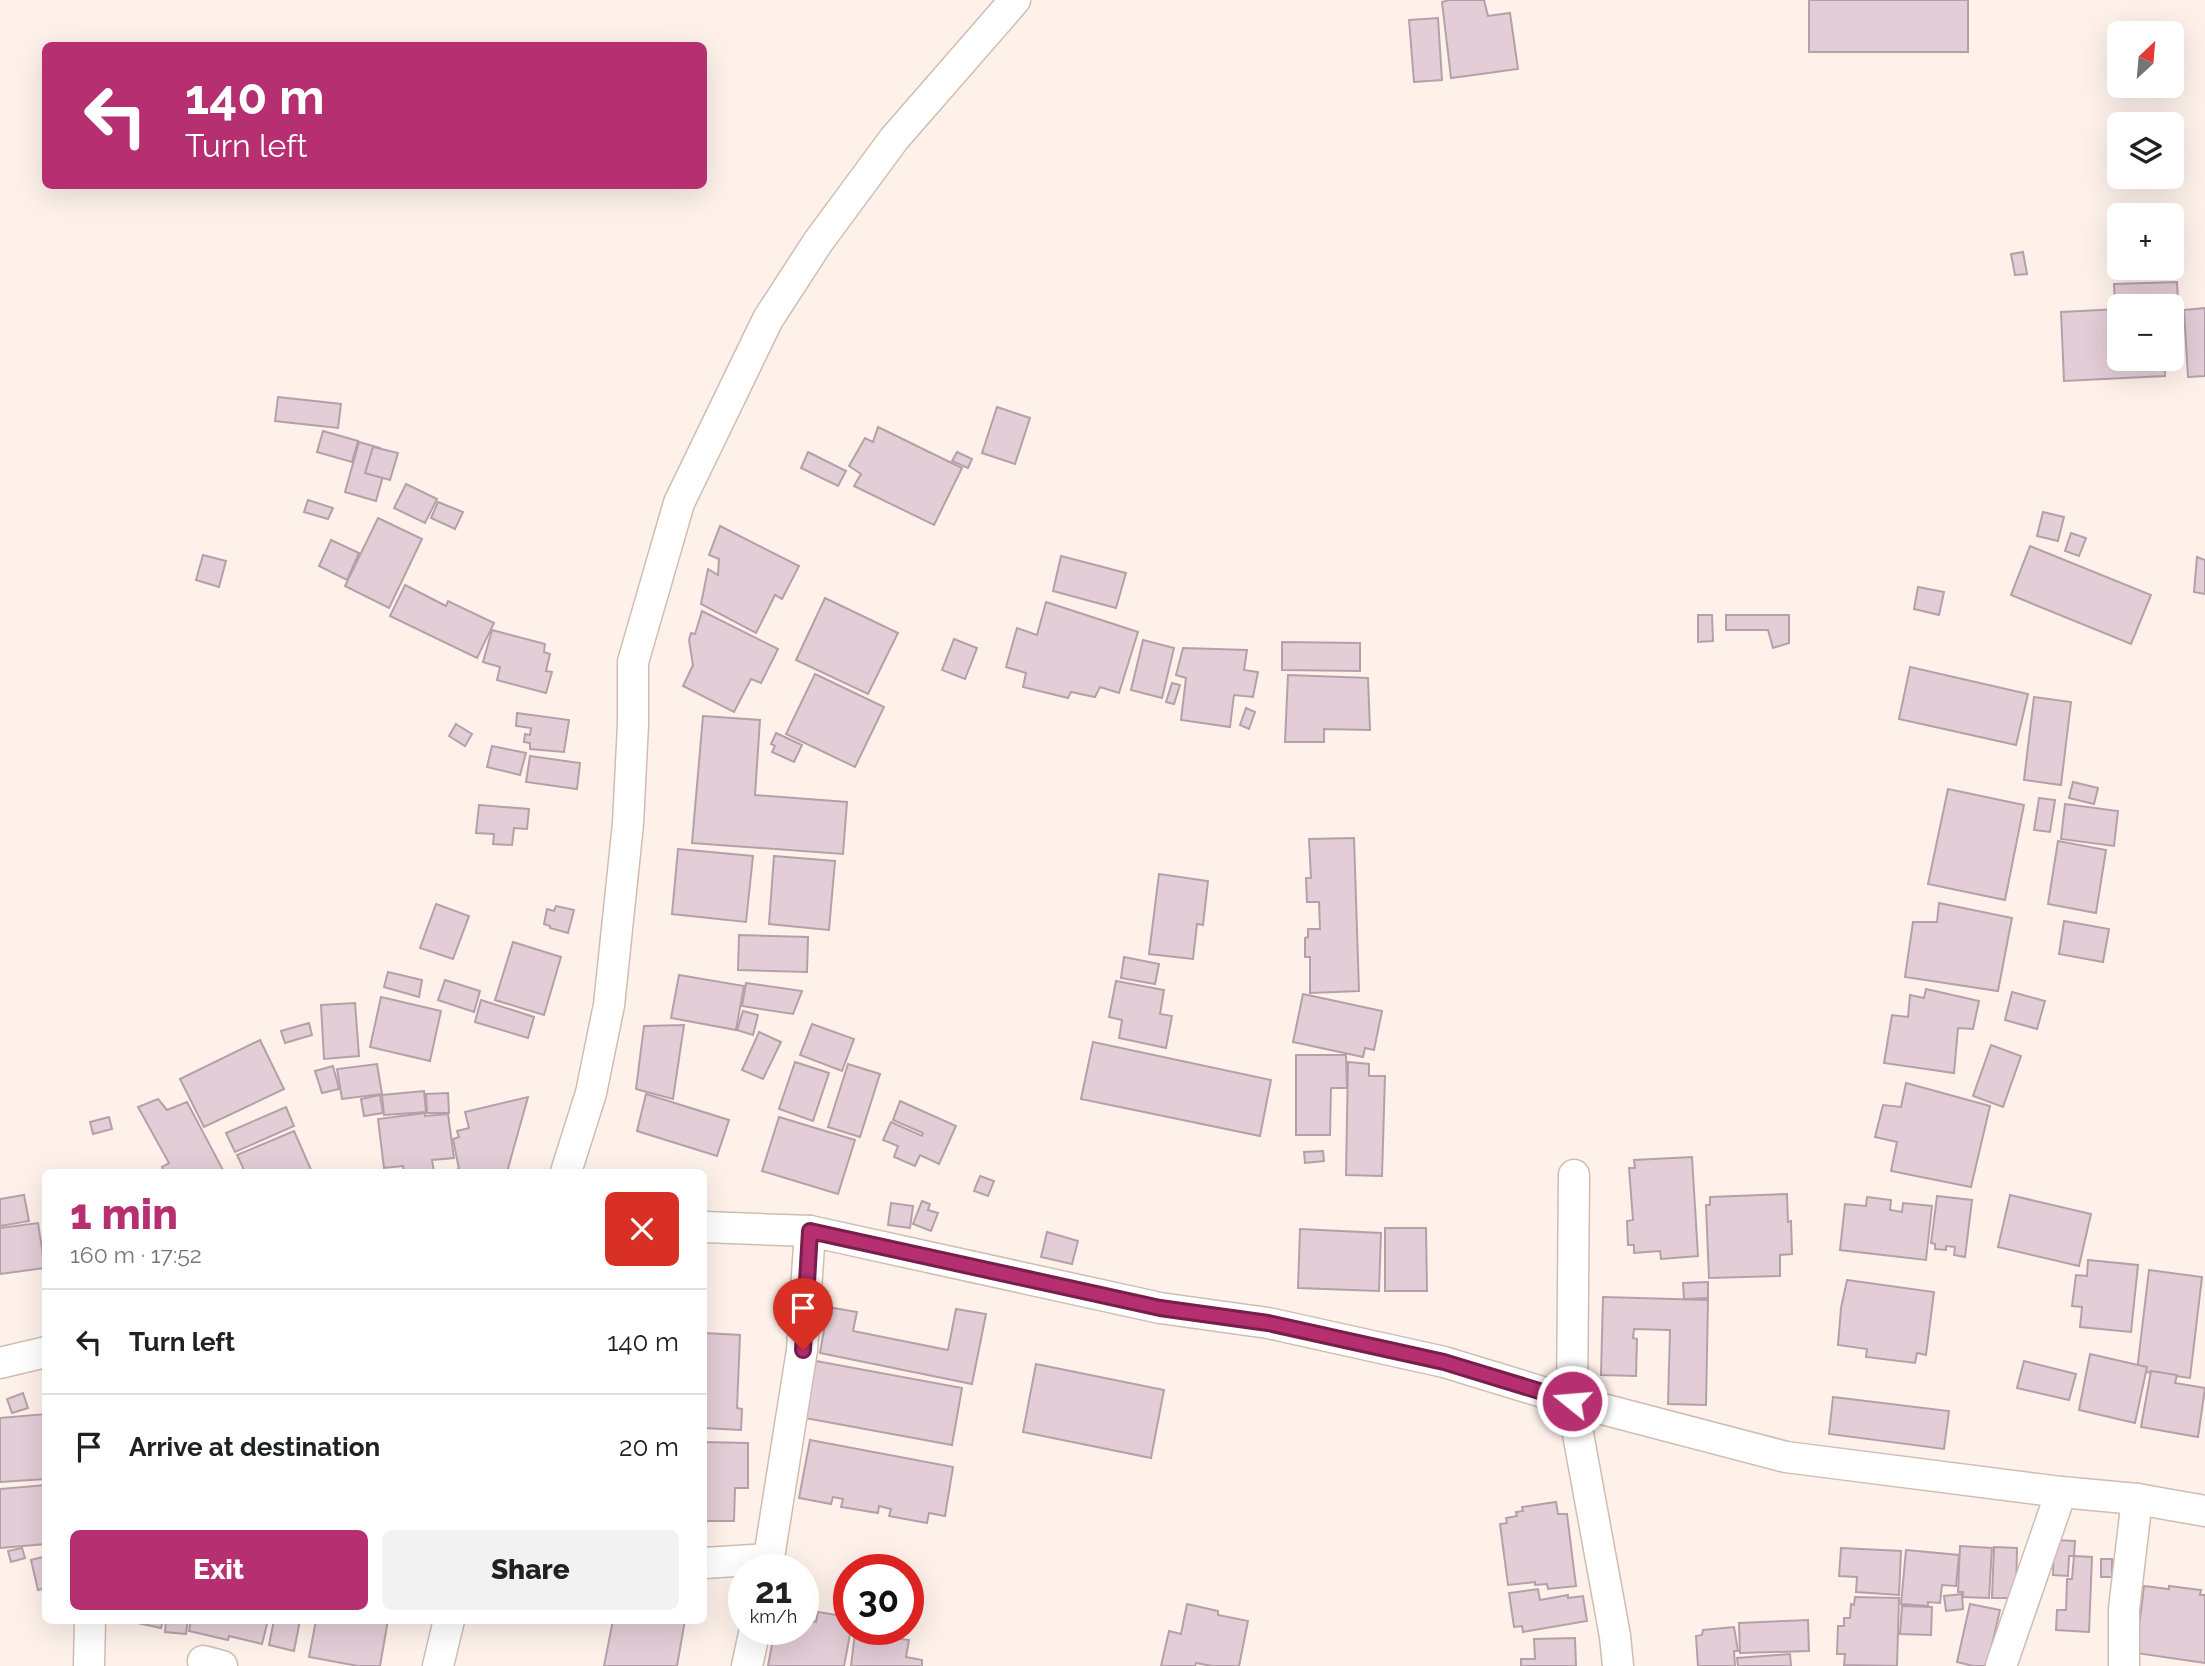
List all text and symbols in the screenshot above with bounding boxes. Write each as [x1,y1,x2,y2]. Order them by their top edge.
north arrow [2107,21,2184,98]
map controls [2107,21,2184,371]
text: 140 m [185,68,325,125]
icon: left [70,70,161,161]
button: layers [2107,112,2184,189]
text: Turn left [185,127,307,164]
button: + [2107,203,2184,280]
button: − [2107,294,2184,371]
text: 1 min [70,1190,178,1239]
button: close [605,1192,679,1266]
text: 160 m · 17:52 [70,1241,202,1268]
pin [773,1278,833,1350]
icon: arrive [784,1289,822,1327]
icon: left [70,1323,108,1361]
text: Turn left [129,1327,235,1357]
text: 140 m [607,1327,679,1357]
position arrow [1535,1364,1609,1438]
icon: arrive [70,1428,108,1466]
text: Arrive at destination [129,1432,380,1462]
text: 20 m [619,1432,679,1462]
button: Exit [70,1530,368,1610]
button: Share [382,1530,679,1610]
speed limit sign: 30 [833,1554,924,1645]
text: 21 [755,1570,792,1611]
text: km/h [750,1606,797,1627]

